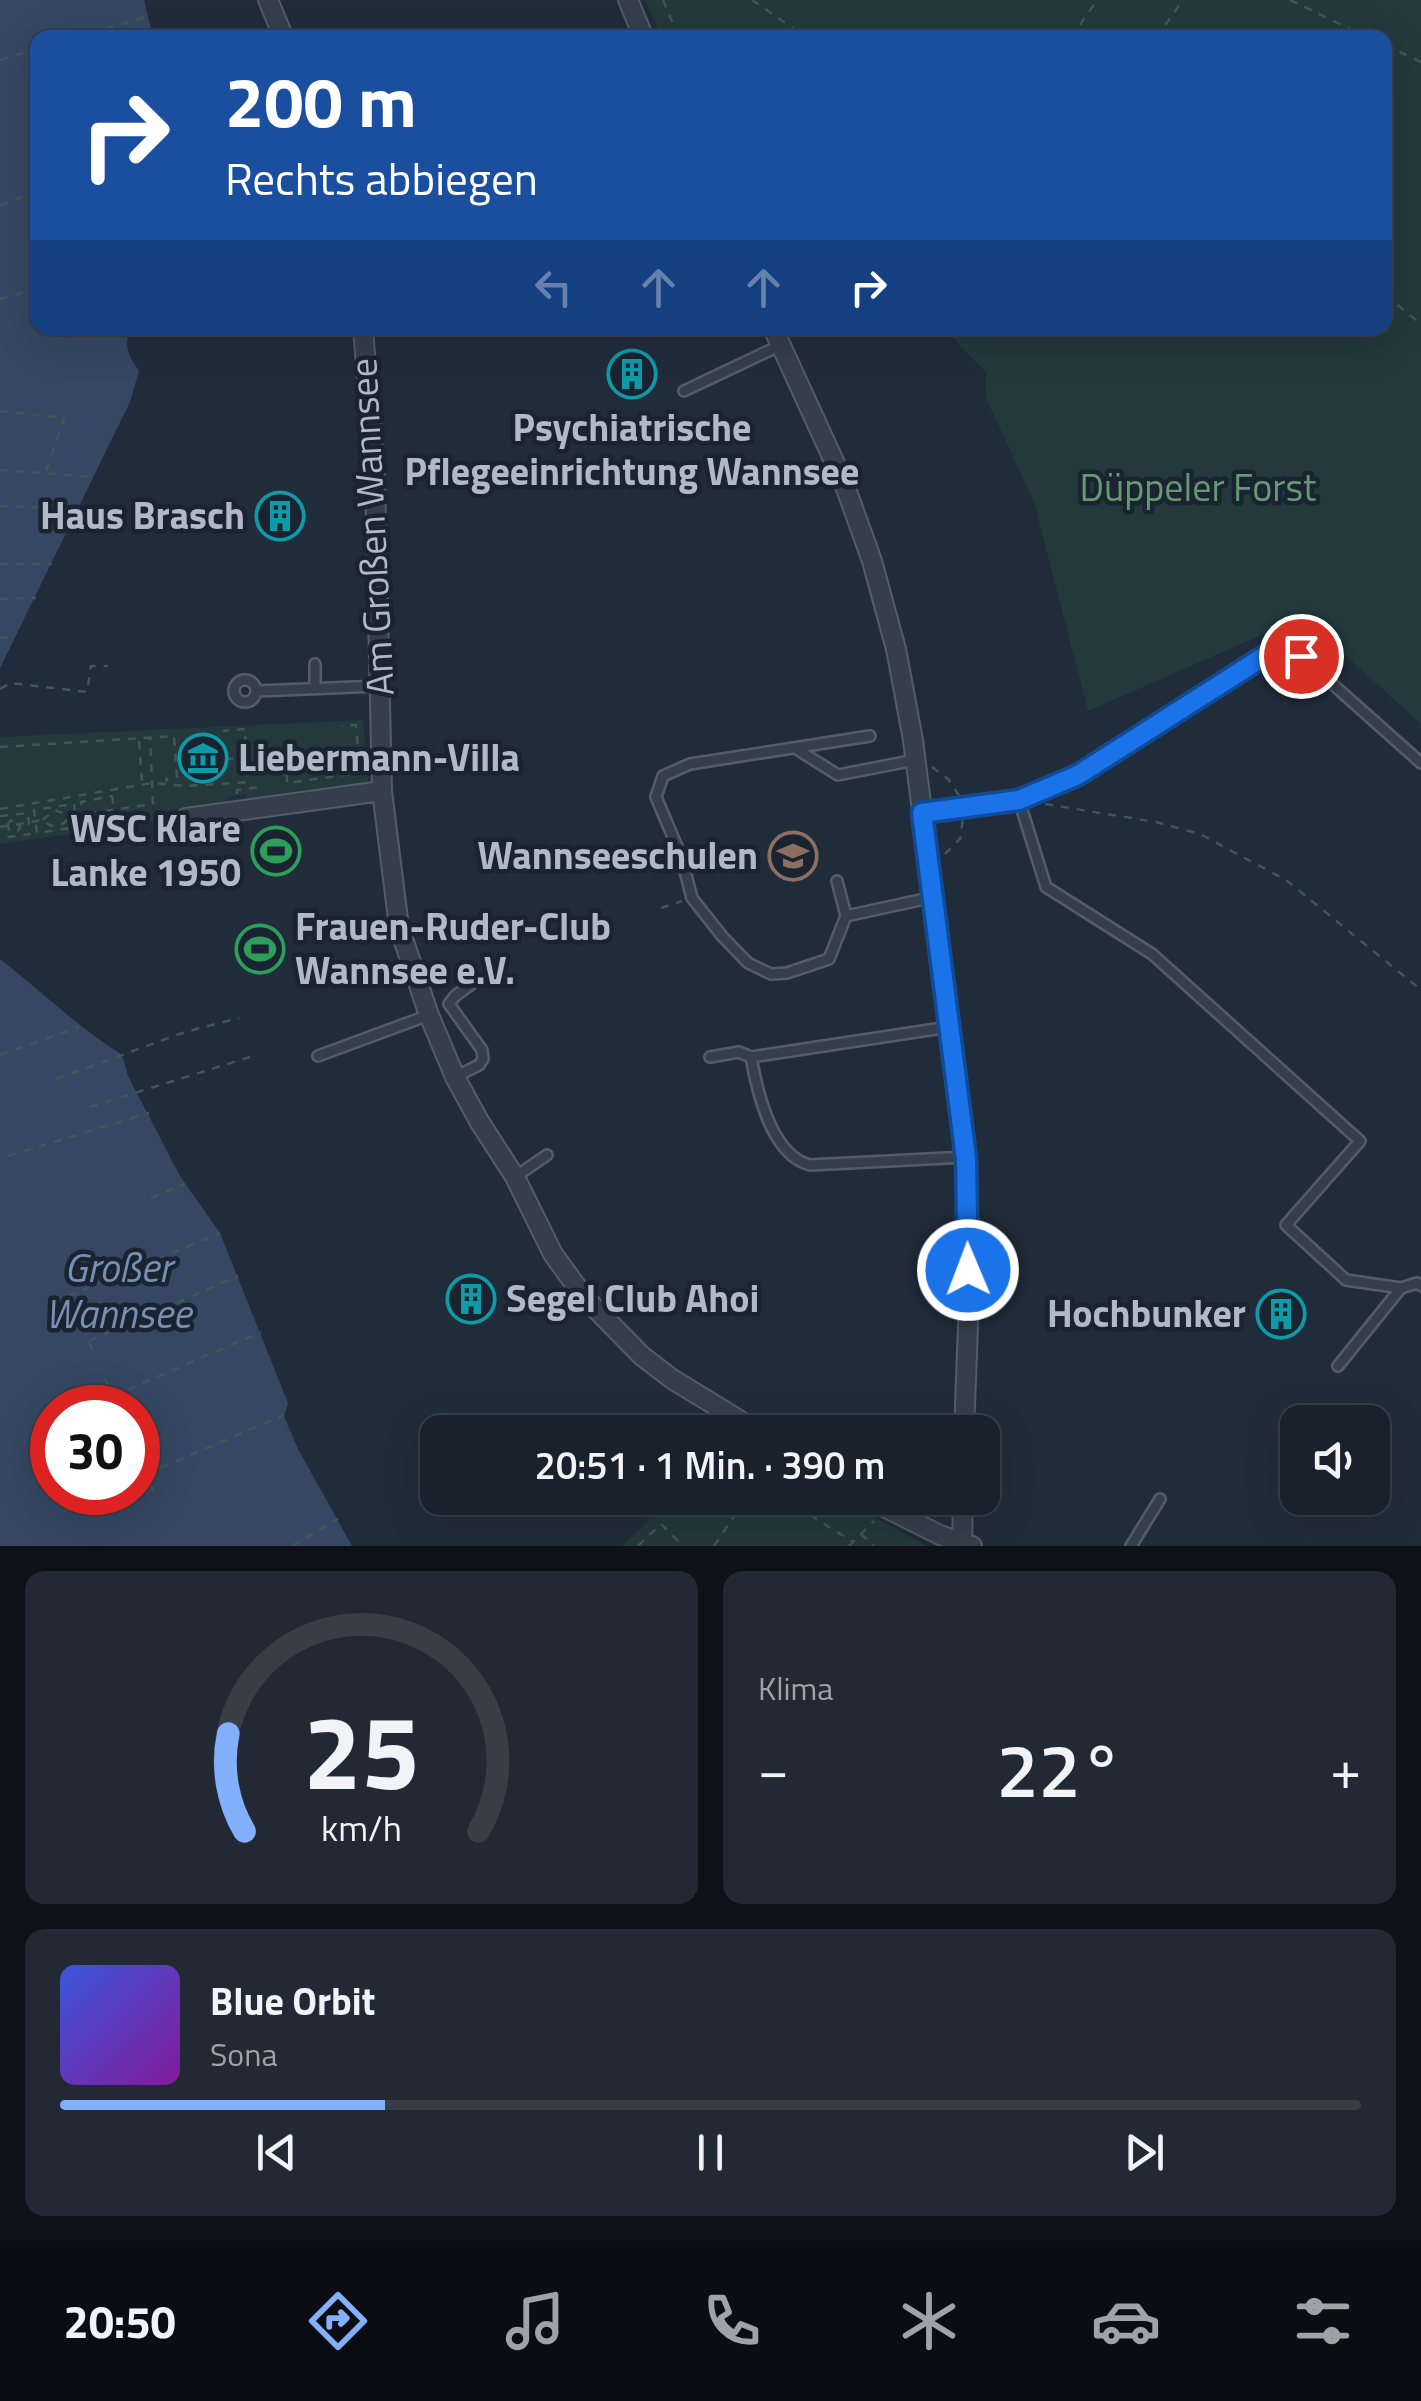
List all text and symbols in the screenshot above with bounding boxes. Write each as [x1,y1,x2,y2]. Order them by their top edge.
text: 200 m [225,48,417,154]
icon: right [60,70,190,200]
text: Rechts abbiegen [225,144,538,212]
icon: left [526,260,581,315]
icon: ahead [631,260,686,315]
icon: ahead [736,260,791,315]
icon: right [841,260,896,315]
building icon: Psychiatrische Pflegeeinrichtung Wannsee [606,348,658,400]
street label: Am Großen Wannsee [333,357,409,697]
place label: Psychiatrische Pflegeeinrichtung Wannsee [405,398,859,500]
park label: Düppeler Forst [1080,458,1316,516]
place label: Haus Brasch [40,486,245,544]
building icon: Haus Brasch [254,490,306,542]
pin [1259,614,1344,699]
icon: arrive [1274,629,1329,684]
place label: Liebermann-Villa [238,728,520,786]
museum icon: Liebermann-Villa [177,732,229,784]
place label: WSC Klare Lanke 1950 [51,799,241,901]
sports icon: WSC Klare Lanke 1950 [250,825,302,877]
place label: Wannseeschulen [478,826,758,884]
school or university icon: Wannseeschulen [767,830,819,882]
place label: Frauen-Ruder-Club Wannsee e.V. [295,897,611,999]
sports icon: Frauen-Ruder-Club Wannsee e.V. [234,923,286,975]
position arrow [916,1218,1020,1322]
water label: Großer Wannsee [45,1237,194,1344]
place label: Segel Club Ahoi [506,1269,759,1327]
building icon: Segel Club Ahoi [445,1273,497,1325]
place label: Hochbunker [1047,1284,1246,1342]
building icon: Hochbunker [1255,1288,1307,1340]
speed limit sign: 30 [30,1385,160,1515]
map controls [1280,1405,1390,1515]
button: sound [1280,1405,1390,1515]
text: 20:51 · 1 Min. · 390 m [535,1436,885,1494]
text: Klima [758,1664,833,1712]
text: 25 [303,1671,420,1829]
text: 22° [996,1712,1123,1826]
text: − [758,1727,789,1810]
text: + [1330,1727,1361,1810]
text: km/h [321,1800,402,1855]
text: Blue Orbit [210,1972,375,2030]
text: Sona [210,2030,277,2078]
icon: previous [249,2125,304,2180]
icon: pause [683,2125,738,2180]
icon: next [1117,2125,1172,2180]
icon: directions [303,2286,373,2356]
icon: music [500,2286,570,2356]
icon: phone [697,2286,767,2356]
icon: climate [894,2286,964,2356]
icon: car [1091,2286,1161,2356]
icon: filters [1288,2286,1358,2356]
text: 20:50 [63,2287,176,2355]

